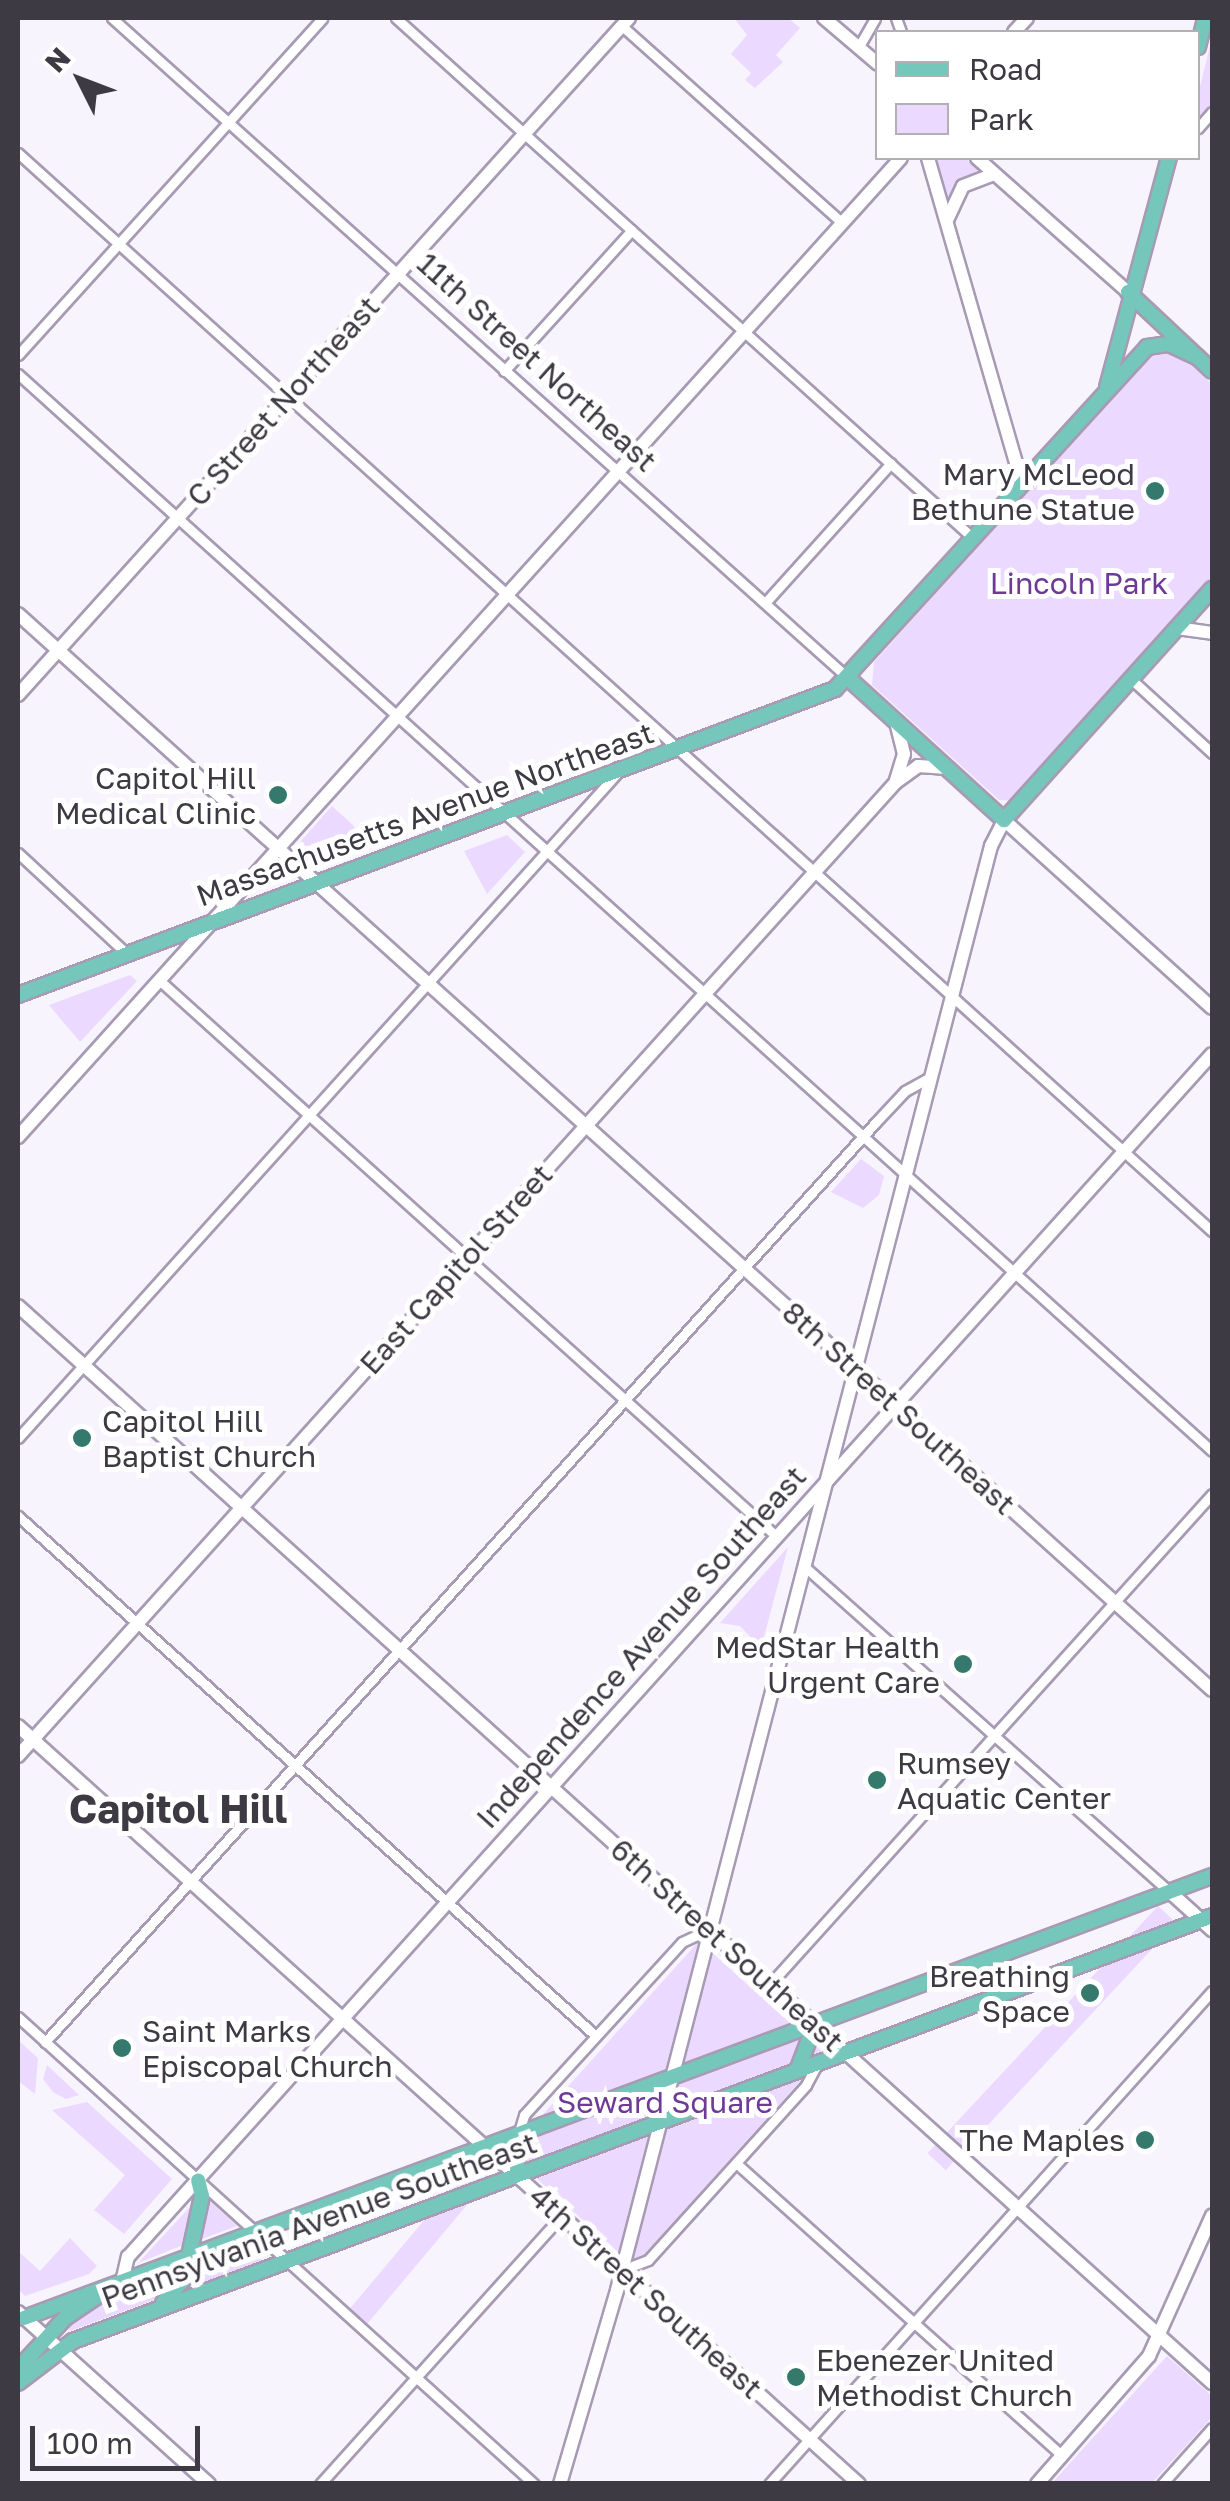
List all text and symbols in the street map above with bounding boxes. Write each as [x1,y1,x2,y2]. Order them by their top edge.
north arrow [30,30,130,130]
legend [875,30,1200,160]
text: N [38,41,77,79]
text: Road [969,51,1043,87]
text: Park [969,101,1034,137]
street label: 11th Street Northeast [410,245,664,479]
street label: C Street Northeast [179,289,387,513]
place label: Mary McLeod Bethune Statue [911,456,1135,526]
marker: Mary McLeod Bethune Statue [1144,480,1166,502]
park label: Lincoln Park [990,565,1168,601]
street label: Massachusetts Avenue Northeast [191,714,659,914]
place label: Capitol Hill Medical Clinic [55,760,256,830]
marker: Capitol Hill Medical Clinic [265,782,291,808]
street label: East Capitol Street [352,1157,560,1381]
street label: 8th Street Southeast [775,1294,1023,1522]
place label: Capitol Hill Baptist Church [102,1403,316,1474]
marker: Capitol Hill Baptist Church [71,1427,93,1449]
street label: Independence Avenue Southeast [469,1458,813,1836]
place label: MedStar Health Urgent Care [715,1629,940,1700]
marker: MedStar Health Urgent Care [950,1651,976,1677]
place label: Rumsey Aquatic Center [897,1745,1111,1816]
marker: Rumsey Aquatic Center [866,1769,888,1791]
district label: Capitol Hill [69,1784,287,1832]
street label: 6th Street Southeast [603,1831,851,2059]
place label: Breathing Space [929,1958,1070,2028]
marker: Breathing Space [1079,1982,1101,2004]
place label: Saint Marks Episcopal Church [142,2013,393,2084]
marker: Saint Marks Episcopal Church [111,2037,133,2059]
park label: Seward Square [557,2084,773,2120]
place label: The Maples [959,2122,1125,2158]
street label: Pennsylvania Avenue Southeast [96,2124,542,2316]
marker: The Maples [1134,2129,1156,2151]
street label: 4th Street Southeast [522,2178,770,2406]
place label: Ebenezer United Methodist Church [816,2342,1073,2412]
marker: Ebenezer United Methodist Church [785,2366,807,2388]
scale bar [35,2406,205,2468]
text: 100 m [47,2425,133,2461]

